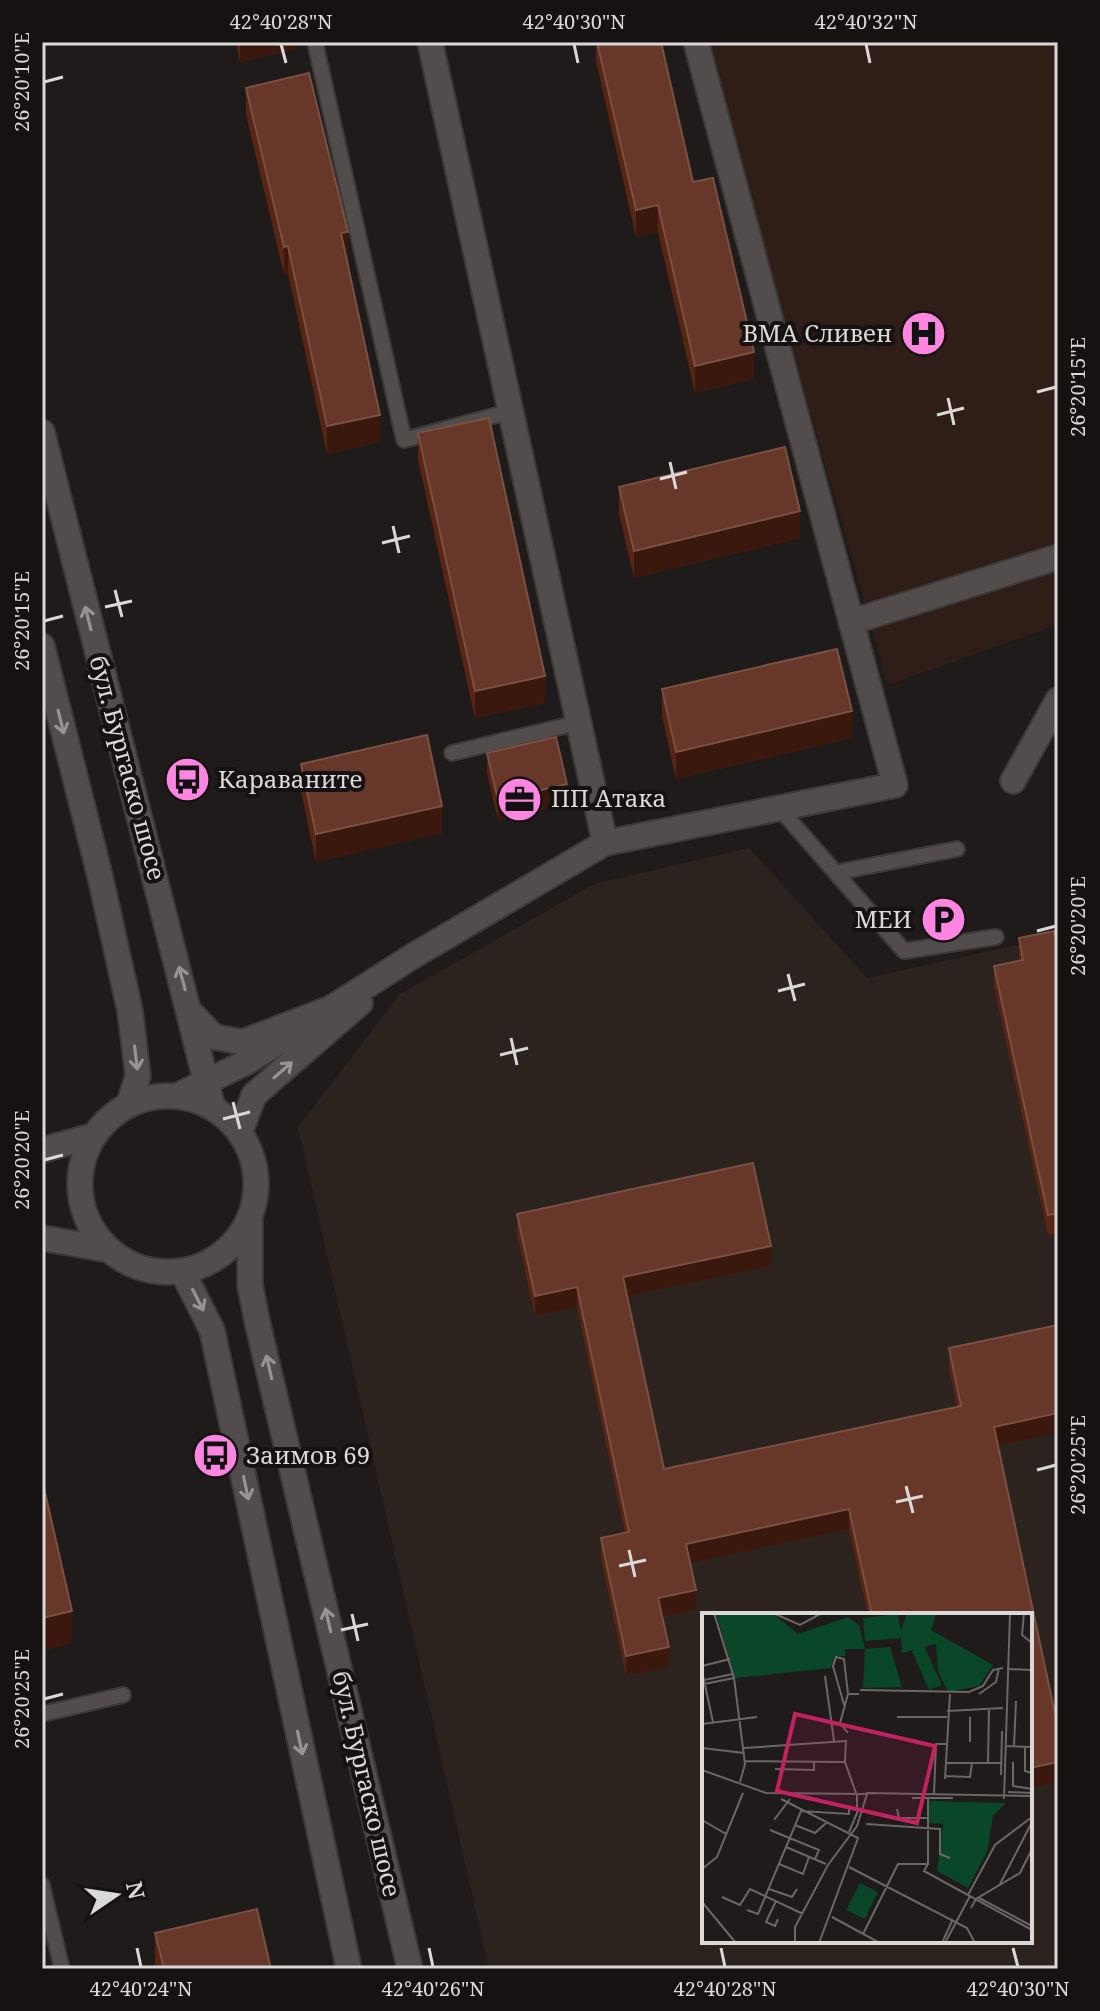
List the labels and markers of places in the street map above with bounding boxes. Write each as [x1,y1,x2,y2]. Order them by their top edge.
hospital icon: ВМА Сливен [899,310,947,358]
place label: ВМА Сливен [742,316,892,349]
bus stop icon: Караваните [163,756,211,804]
place label: Караваните [218,762,362,795]
office icon: ПП Атака [496,775,544,823]
place label: ПП Атака [551,781,666,814]
parking icon: МЕИ [919,896,967,944]
place label: МЕИ [855,902,912,935]
bus stop icon: Заимов 69 [191,1432,239,1480]
place label: Заимов 69 [246,1438,370,1471]

